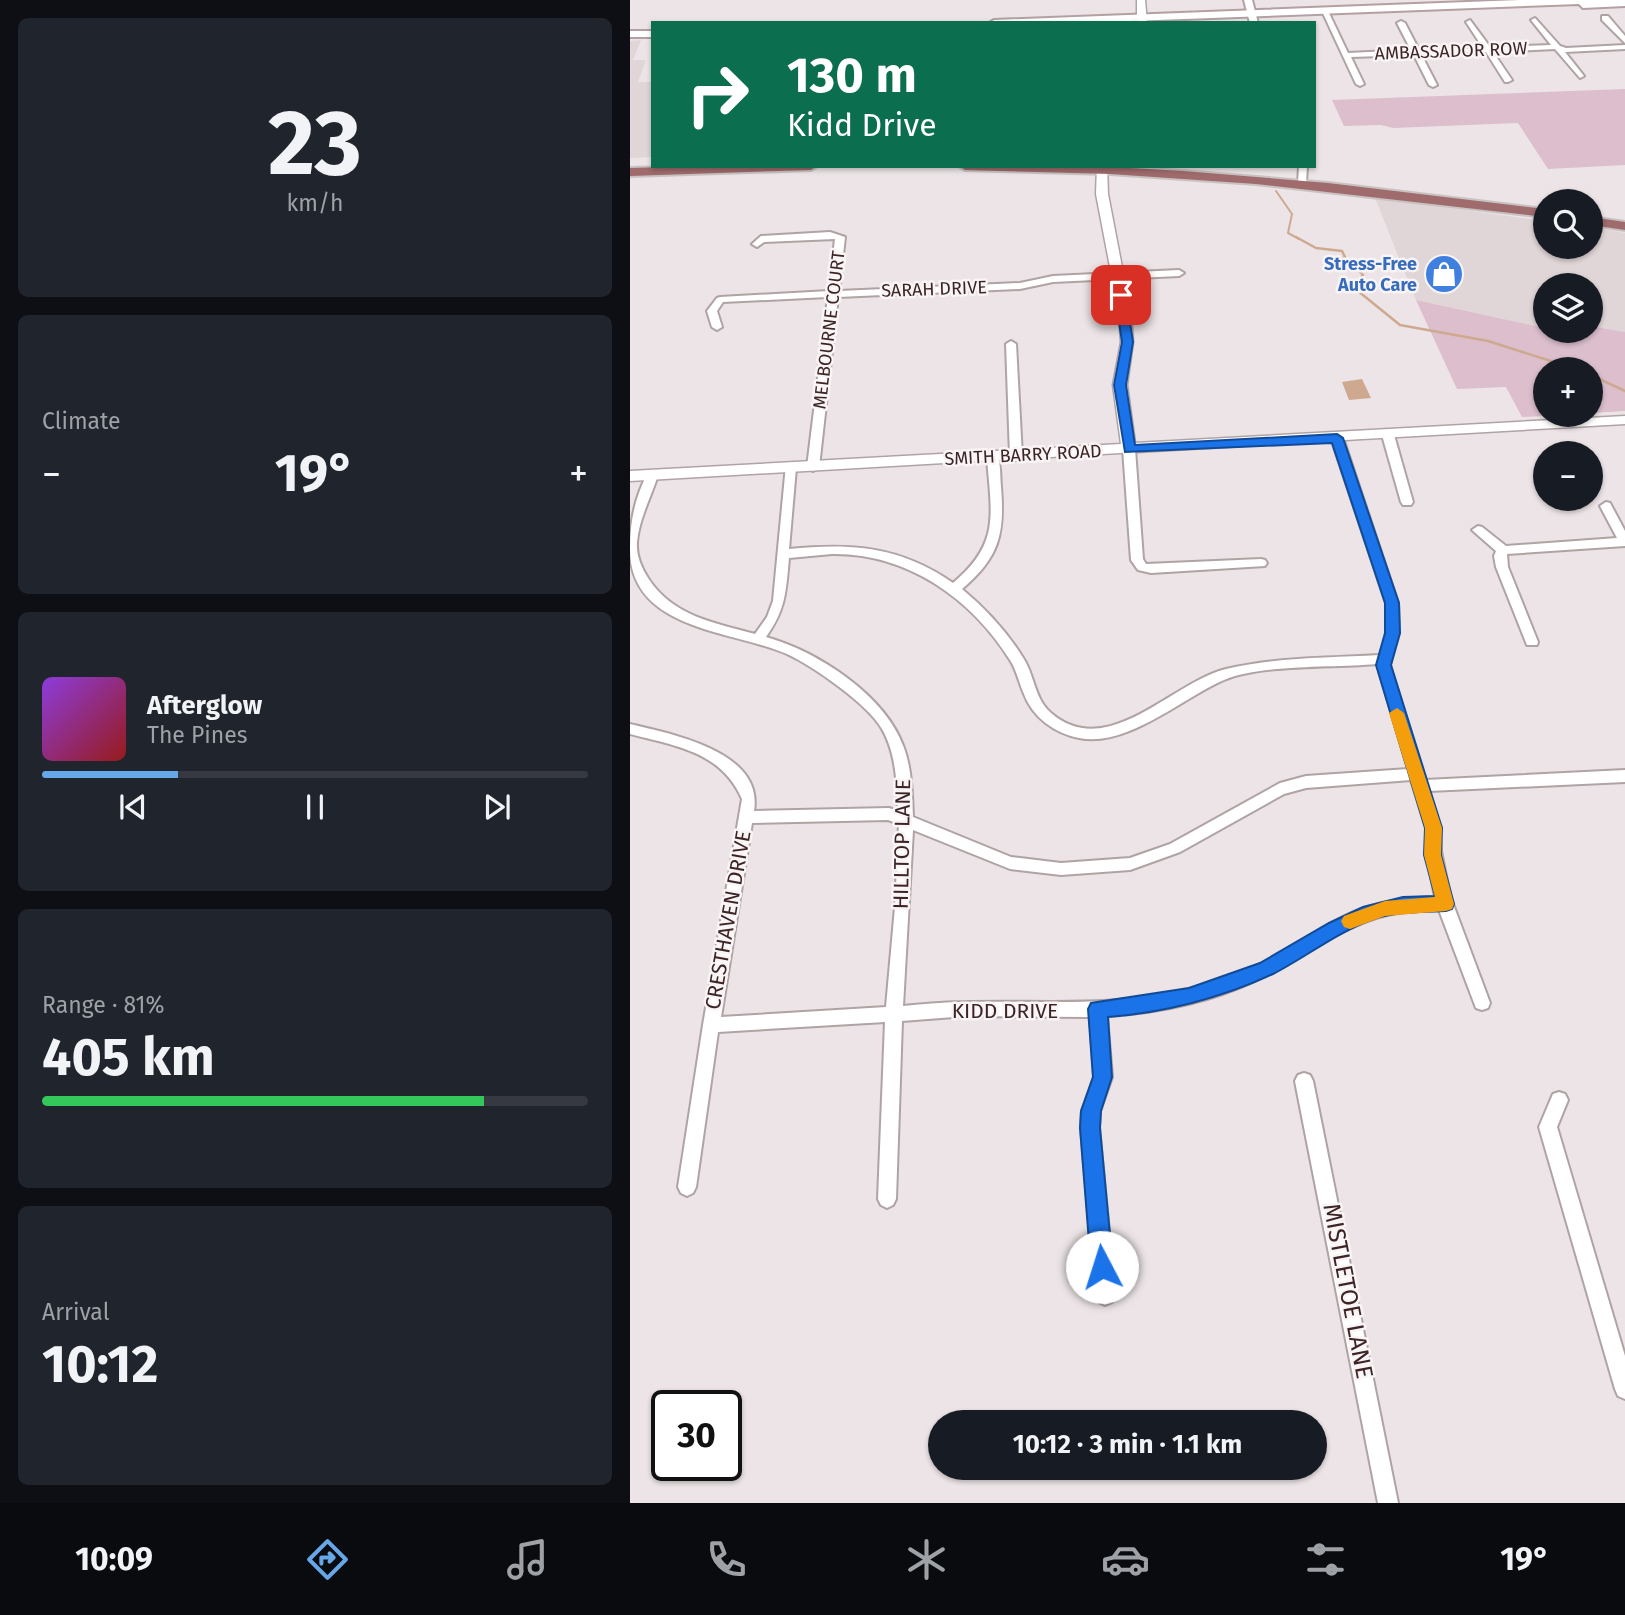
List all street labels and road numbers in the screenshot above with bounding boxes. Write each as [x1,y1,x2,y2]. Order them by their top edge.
street label: AMBASSADOR ROW [1374,37,1528,65]
street label: MELBOURNE COURT [808,249,850,410]
street label: SARAH DRIVE [881,276,987,302]
street label: SMITH BARRY ROAD [944,440,1102,470]
street label: HILLTOP LANE [888,779,916,909]
street label: CRESTHAVEN DRIVE [699,828,757,1012]
street label: KIDD DRIVE [952,998,1058,1024]
street label: MISTLETOE LANE [1317,1201,1379,1381]

